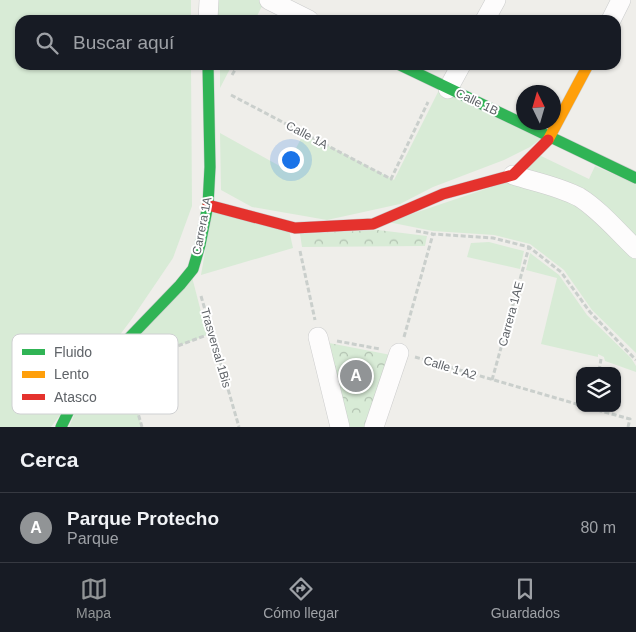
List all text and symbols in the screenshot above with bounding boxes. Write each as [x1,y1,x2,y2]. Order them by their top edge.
search box [15,15,621,70]
icon: search [33,29,61,57]
text: Buscar aquí [73,32,174,53]
north arrow [516,85,561,130]
street label: Calle 1B [454,86,500,118]
street label: Calle 1A [284,118,330,152]
your location [278,147,304,173]
street label: Carrera 1A [190,196,214,256]
street label: Carrera 1AE [496,280,526,348]
street label: Trasversal 1Bis [198,307,234,389]
legend [12,334,178,414]
text: Fluido [54,344,92,360]
street label: Calle 1 A2 [422,353,479,383]
pin: A [340,357,372,395]
text: Lento [54,366,89,382]
map controls [576,367,621,412]
button: layers [576,367,621,412]
text: Atasco [54,389,97,405]
text: Cerca [20,448,78,471]
text: Parque Protecho [67,508,219,529]
text: A [30,519,42,536]
text: 80 m [580,519,616,536]
text: Parque [67,530,119,547]
tab: Mapa [76,575,111,621]
tab: Cómo llegar [263,575,339,621]
tab: Guardados [491,575,560,621]

